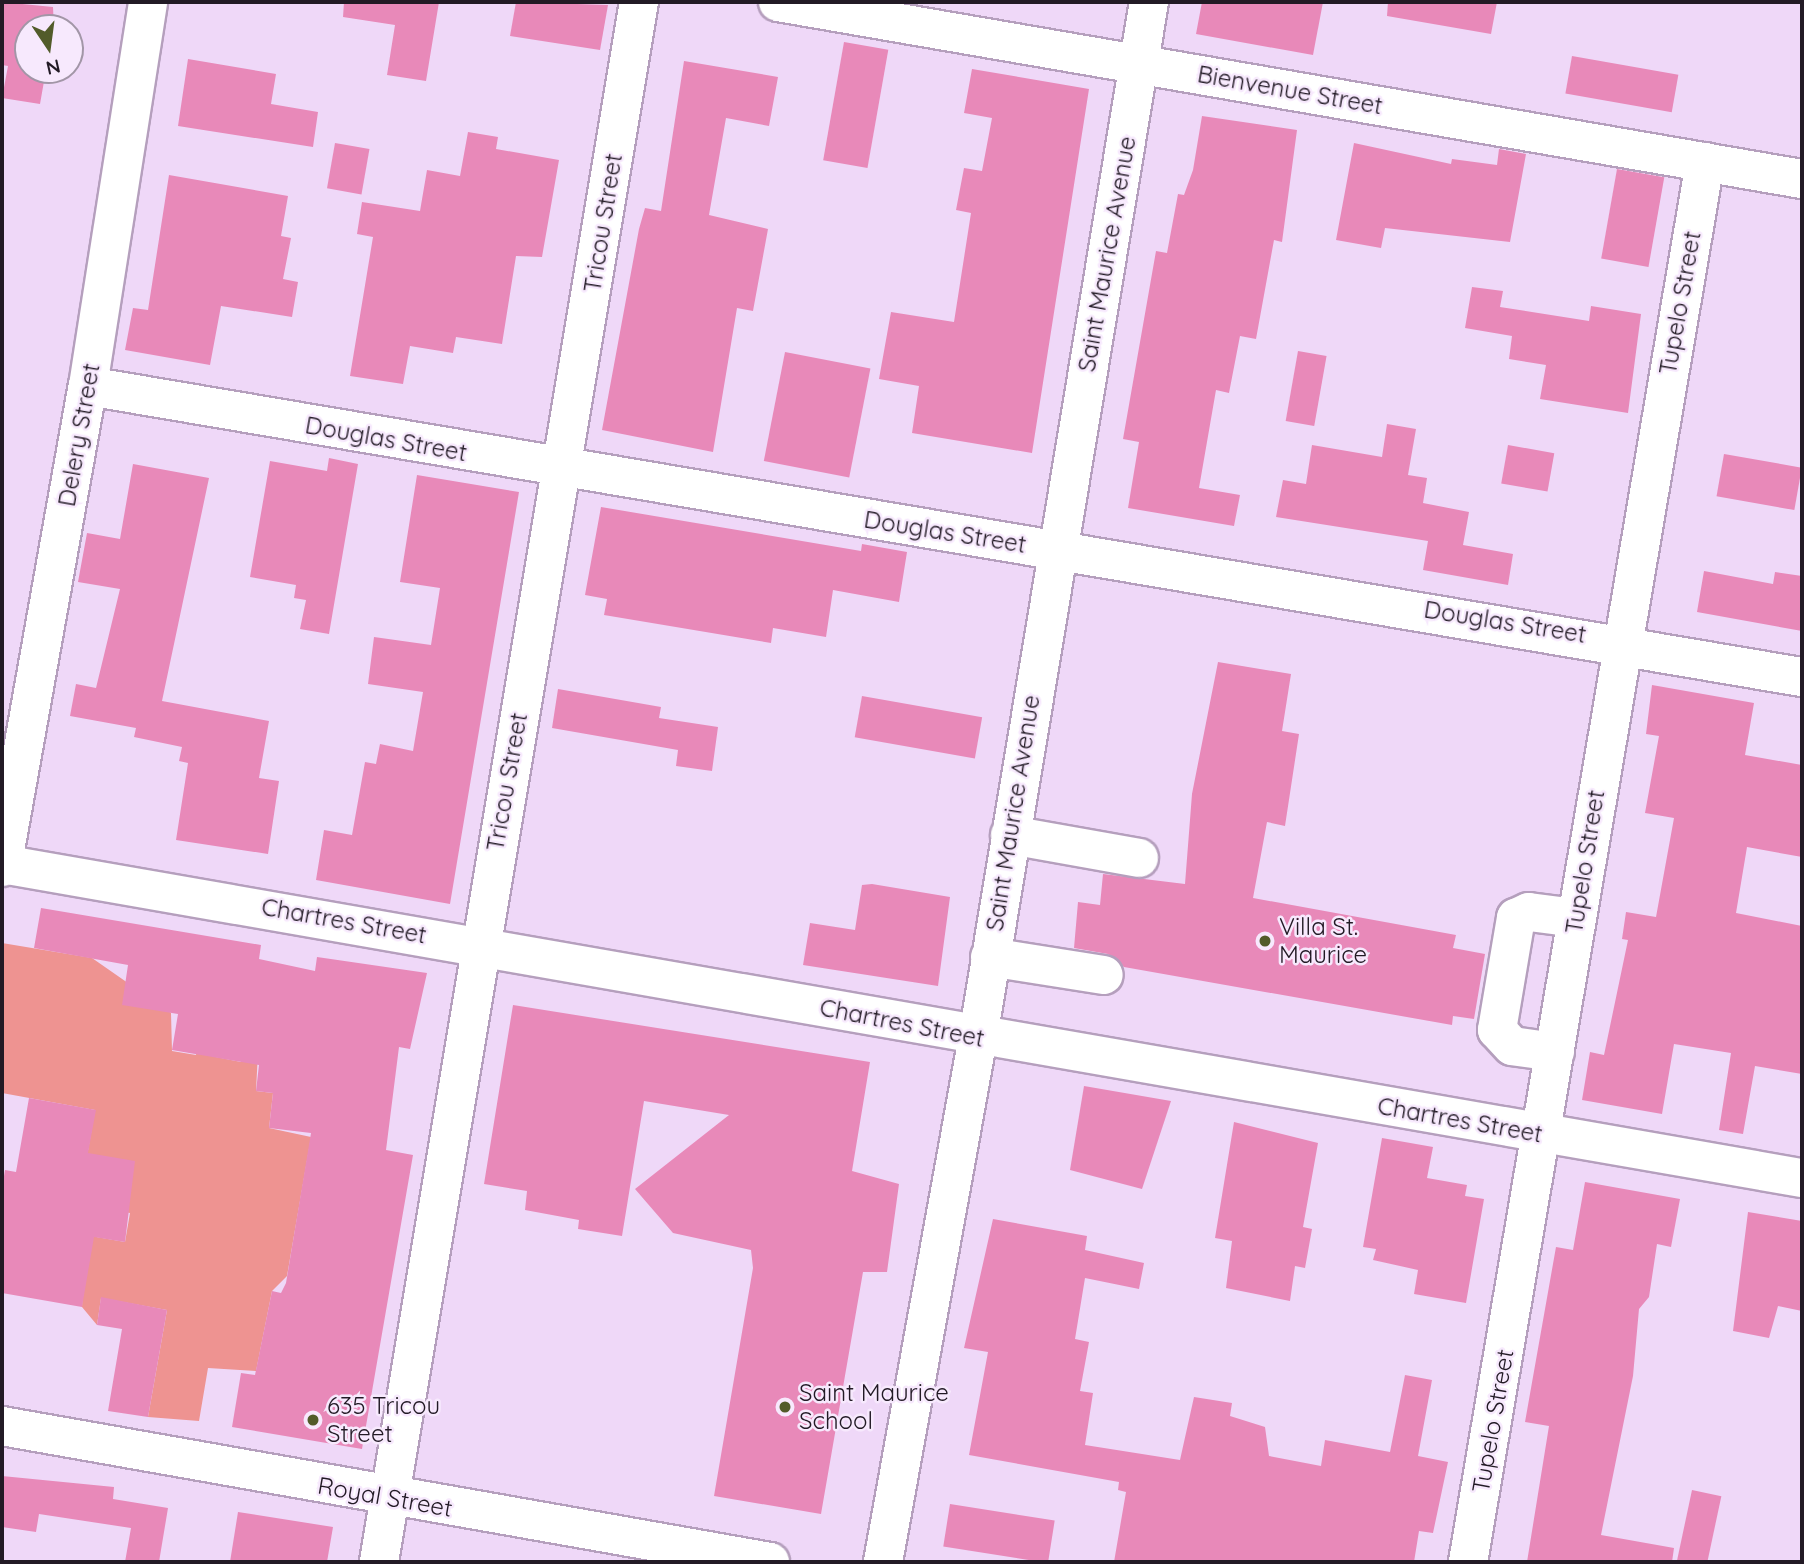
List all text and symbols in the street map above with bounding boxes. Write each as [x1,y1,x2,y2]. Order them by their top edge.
north arrow [14,14,84,84]
text: N [44,54,63,81]
street label: Bienvenue Street [1195,60,1385,120]
street label: Saint Maurice Avenue [1072,134,1142,374]
street label: Tricou Street [578,152,628,294]
street label: Tupelo Street [1653,229,1707,377]
street label: Delery Street [52,361,106,509]
street label: Douglas Street [303,411,469,467]
street label: Douglas Street [862,505,1028,559]
street label: Douglas Street [1422,595,1588,649]
street label: Saint Maurice Avenue [980,693,1046,933]
street label: Tricou Street [481,710,533,854]
street label: Tupelo Street [1559,788,1611,936]
street label: Chartres Street [259,892,429,950]
place label: Villa St. Maurice [1279,913,1367,969]
marker: Villa St. Maurice [1257,933,1273,949]
street label: Chartres Street [817,993,987,1053]
street label: Chartres Street [1375,1091,1545,1149]
street label: Tupelo Street [1466,1347,1520,1495]
place label: Saint Maurice School [799,1379,949,1435]
place label: 635 Tricou Street [327,1392,440,1448]
marker: Saint Maurice School [777,1399,793,1415]
marker: 635 Tricou Street [305,1412,321,1428]
street label: Royal Street [315,1471,455,1523]

